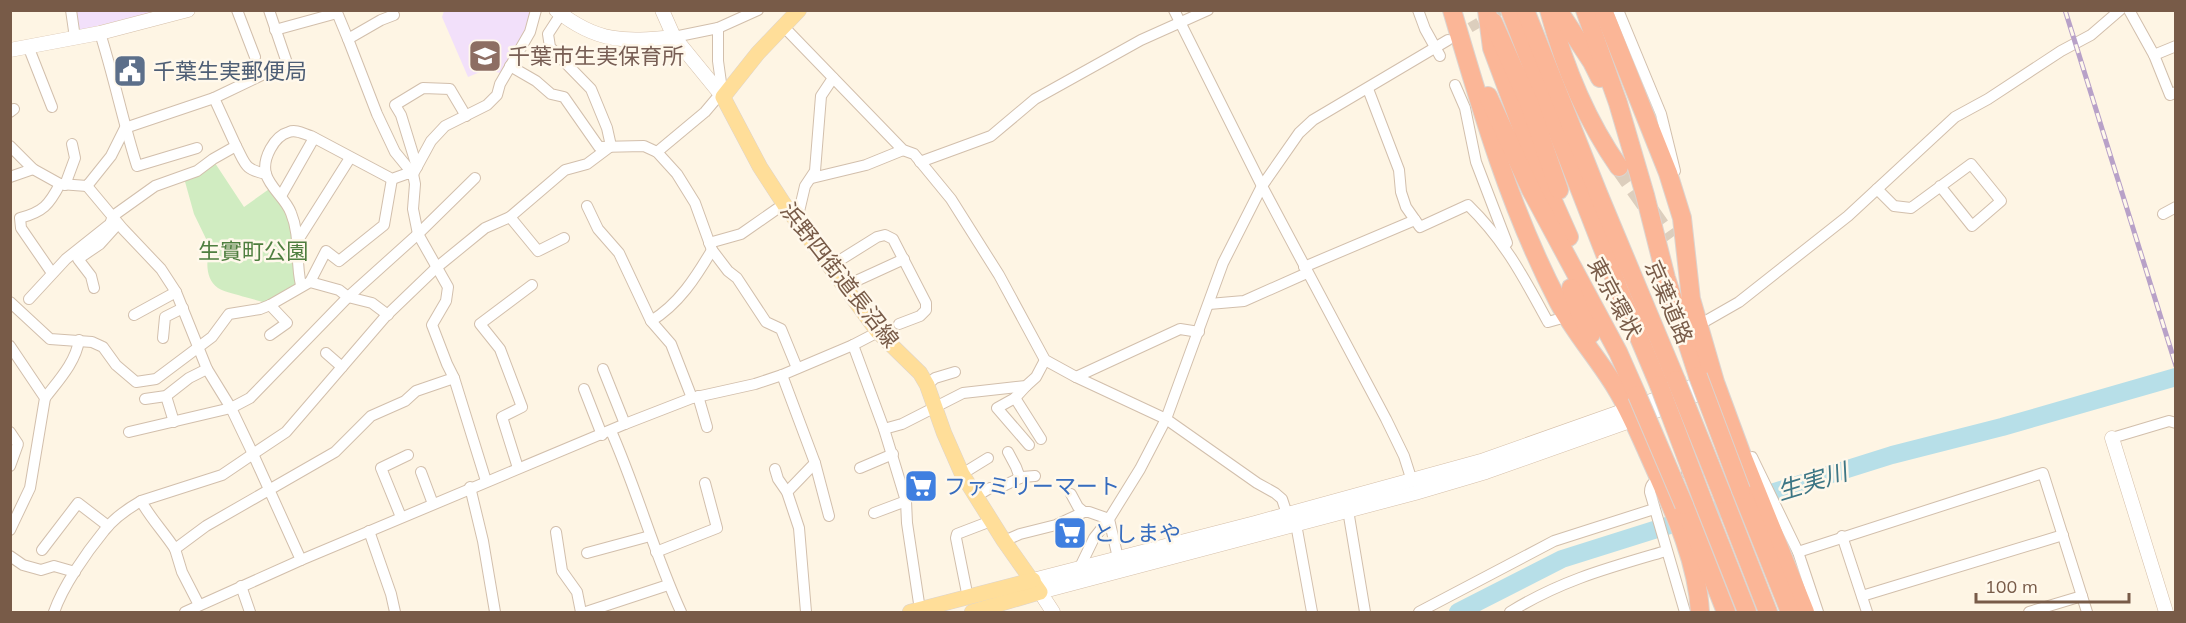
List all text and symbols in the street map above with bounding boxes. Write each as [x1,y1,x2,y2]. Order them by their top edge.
school or university icon: 千葉市生実保育所 [467,38,503,74]
place label: 千葉市生実保育所 [508,42,684,70]
public building icon: 千葉生実郵便局 [112,53,148,89]
place label: 千葉生実郵便局 [153,57,307,85]
street label: 浜野四街道長沼線 [775,197,905,353]
park label: 生實町公園 [198,237,308,265]
street label: 東京環状 [1582,253,1648,343]
street label: 京葉道路 [1639,256,1699,348]
water label: 生実川 [1773,455,1854,506]
supermarket icon: ファミリーマート [903,468,939,504]
place label: ファミリーマート [944,472,1120,500]
supermarket icon: としまや [1052,515,1088,551]
place label: としまや [1093,519,1181,547]
scale bar [1976,566,2129,604]
text: 100 m [1985,575,2038,598]

